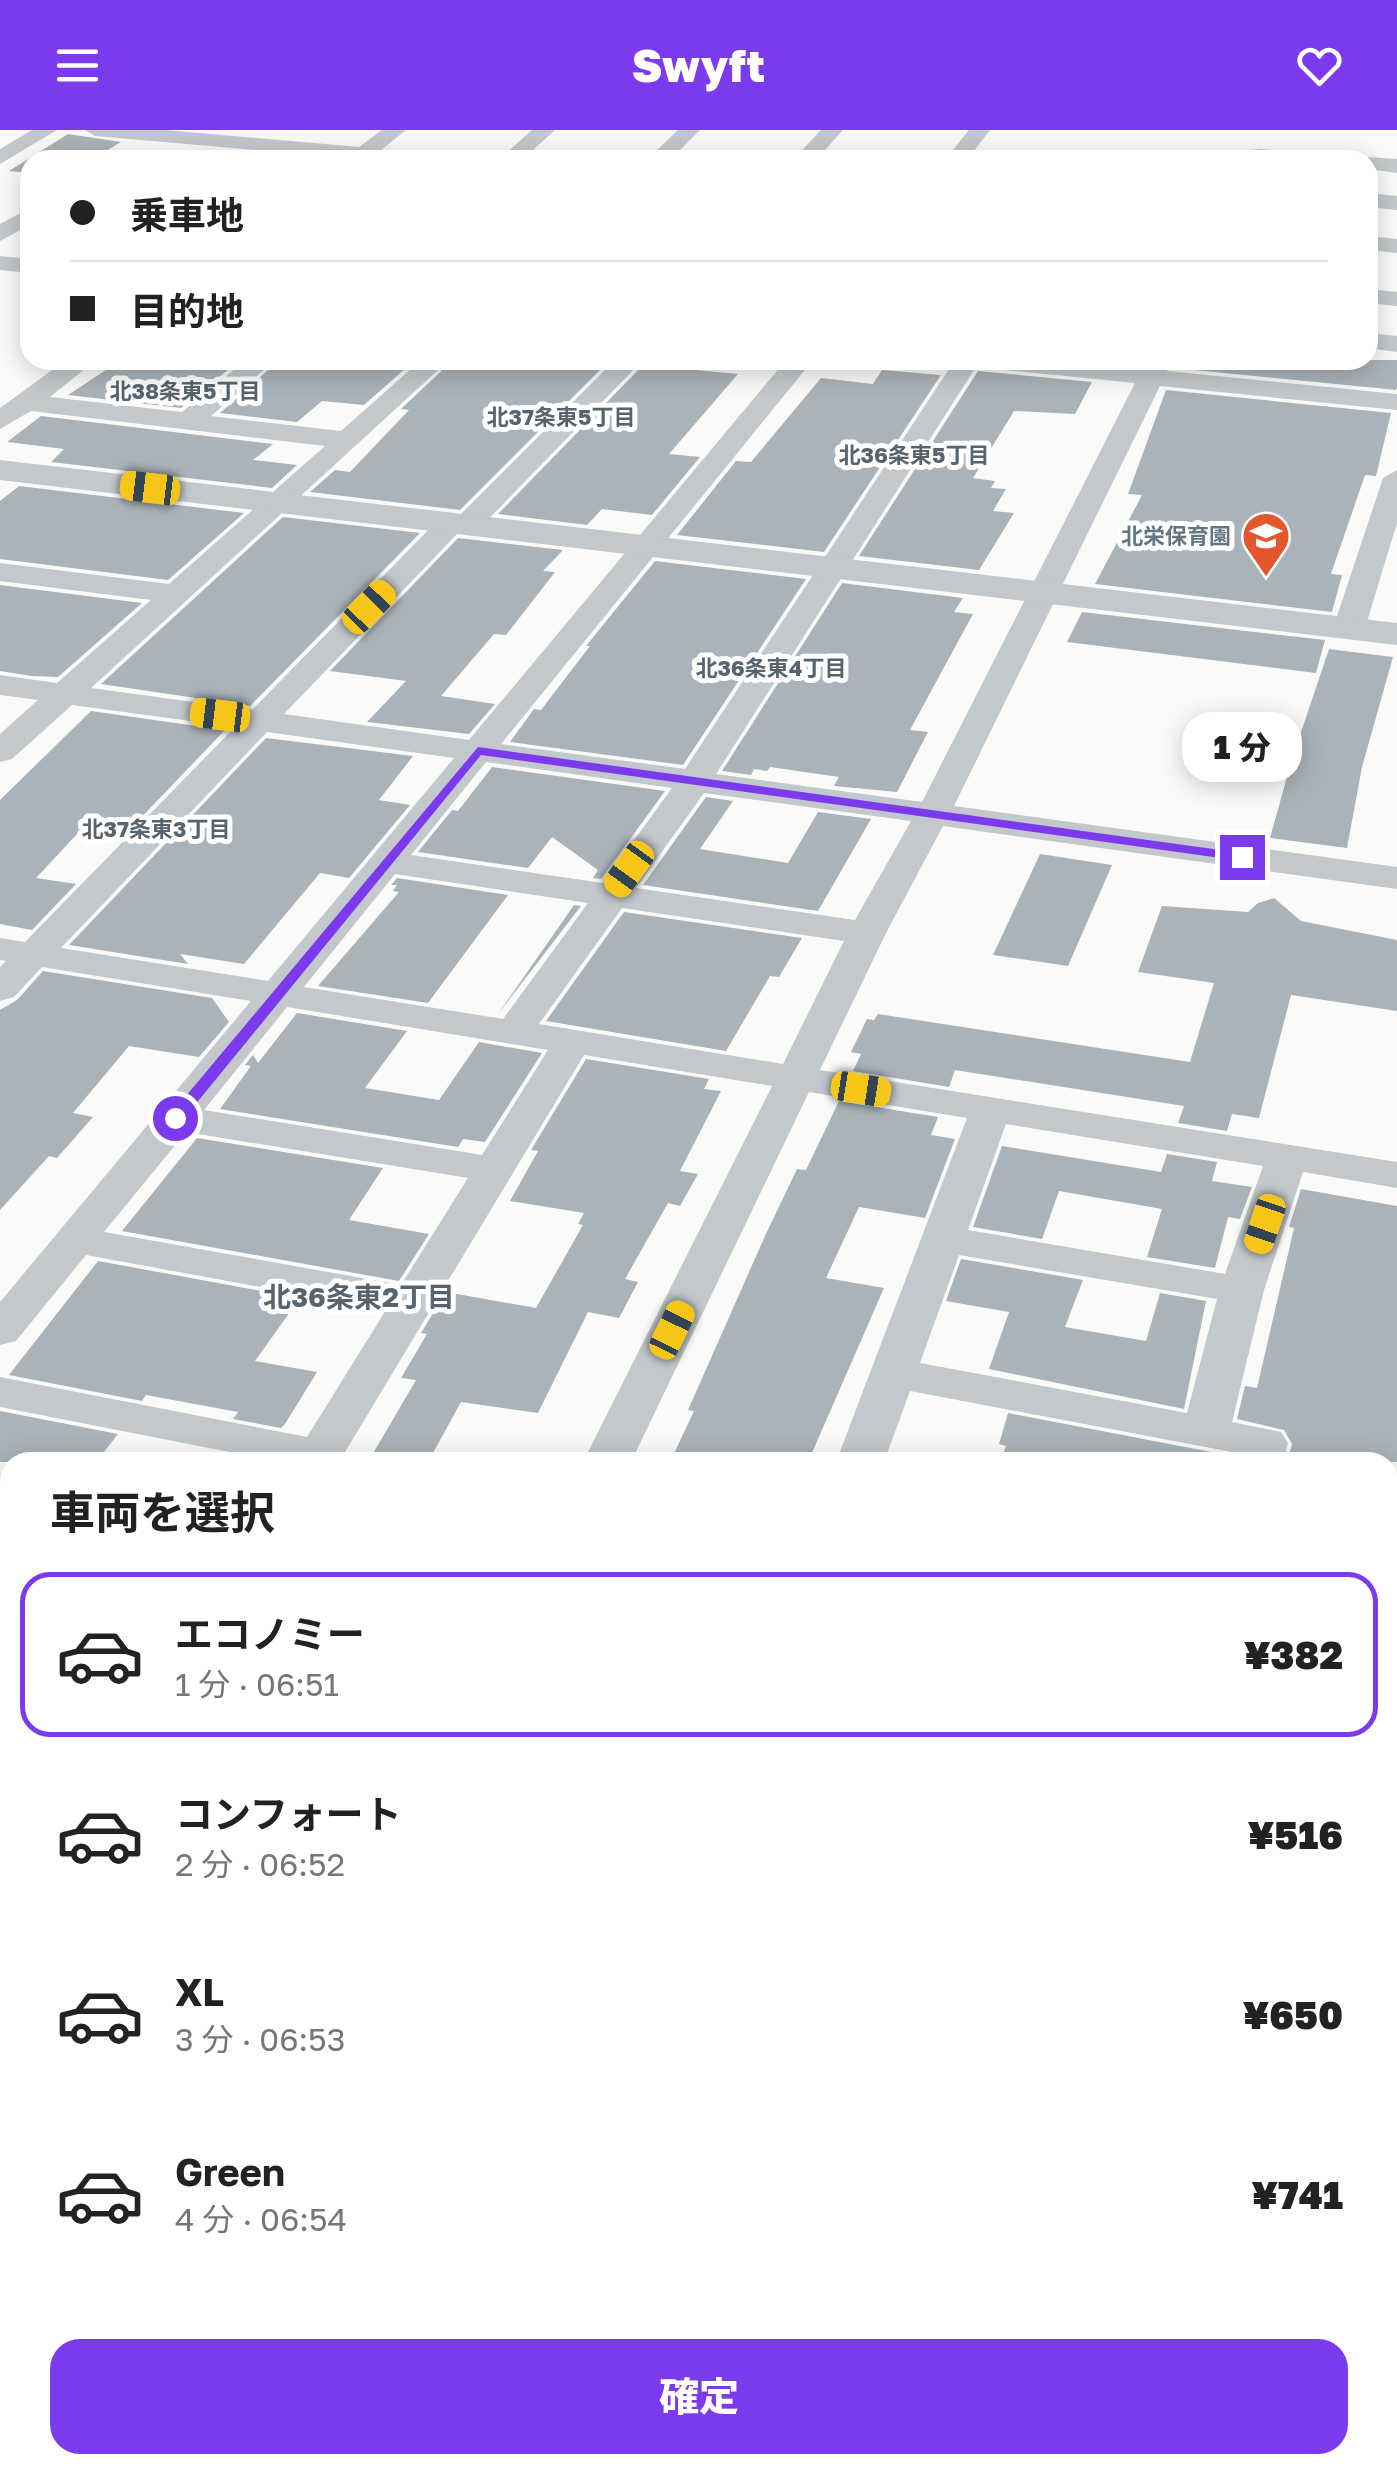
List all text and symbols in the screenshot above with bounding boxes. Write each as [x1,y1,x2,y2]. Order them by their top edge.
icon: menu [50,38,105,93]
text: Swyft [632,38,765,92]
icon: heart [1292,38,1347,93]
text: 乗車地 [130,192,244,237]
text: 目的地 [130,288,244,333]
district label: 北38条東5丁目 [110,377,260,404]
district label: 北37条東5丁目 [487,403,635,430]
district label: 北36条東5丁目 [839,441,989,468]
car [118,469,182,507]
school or university icon: 北栄保育園 [1240,510,1292,578]
place label: 北栄保育園 [1121,522,1231,549]
car [337,575,401,639]
district label: 北36条東4丁目 [695,654,847,681]
car [188,696,252,734]
callout: 1 分 [1182,712,1302,782]
text: 1 分 [1214,728,1270,766]
district label: 北37条東3丁目 [82,815,230,842]
route end [1220,835,1265,880]
car [599,836,659,902]
car [829,1069,893,1109]
route start [153,1096,198,1141]
car [1241,1191,1289,1257]
district label: 北36条東2丁目 [263,1280,455,1313]
car [645,1296,699,1364]
text: 車両を選択 [50,1485,275,1539]
icon: car [55,1610,145,1700]
text: エコノミー [175,1611,365,1656]
text: ¥382 [1244,1632,1343,1677]
text: 1 分 · 06:51 [175,1665,339,1703]
icon: car [55,1790,145,1880]
text: コンフォート [175,1791,402,1836]
text: ¥516 [1248,1812,1343,1857]
text: 2 分 · 06:52 [175,1845,345,1883]
text: XL [175,1969,224,2014]
icon: car [55,1970,145,2060]
text: ¥650 [1242,1992,1343,2037]
text: 3 分 · 06:53 [175,2020,345,2058]
text: Green [175,2149,285,2194]
icon: car [55,2150,145,2240]
text: ¥741 [1251,2172,1343,2217]
text: 4 分 · 06:54 [175,2200,347,2238]
button: 確定 [50,2339,1348,2454]

